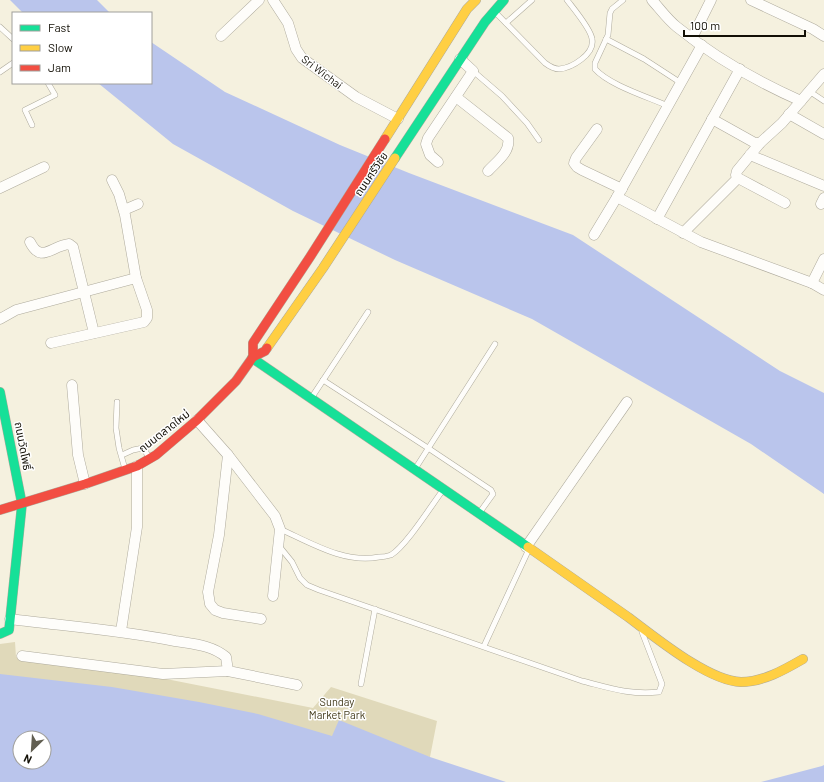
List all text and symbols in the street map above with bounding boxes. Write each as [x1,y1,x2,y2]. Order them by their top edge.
legend [12,12,152,84]
scale bar [684,12,805,38]
text: 100 m [690,18,720,32]
text: Fast [48,20,71,34]
text: Slow [48,40,73,54]
street label: Sri Wichai [299,52,346,91]
text: Jam [48,60,71,74]
street label: ถนนศรีวิชัย [351,149,390,198]
street label: ถนนตลาดใหม่ [136,407,192,455]
street label: ถนนวัดโพธิ์ [12,421,35,471]
park label: Sunday Market Park [309,695,366,721]
north arrow [12,730,52,770]
text: N [21,752,34,767]

